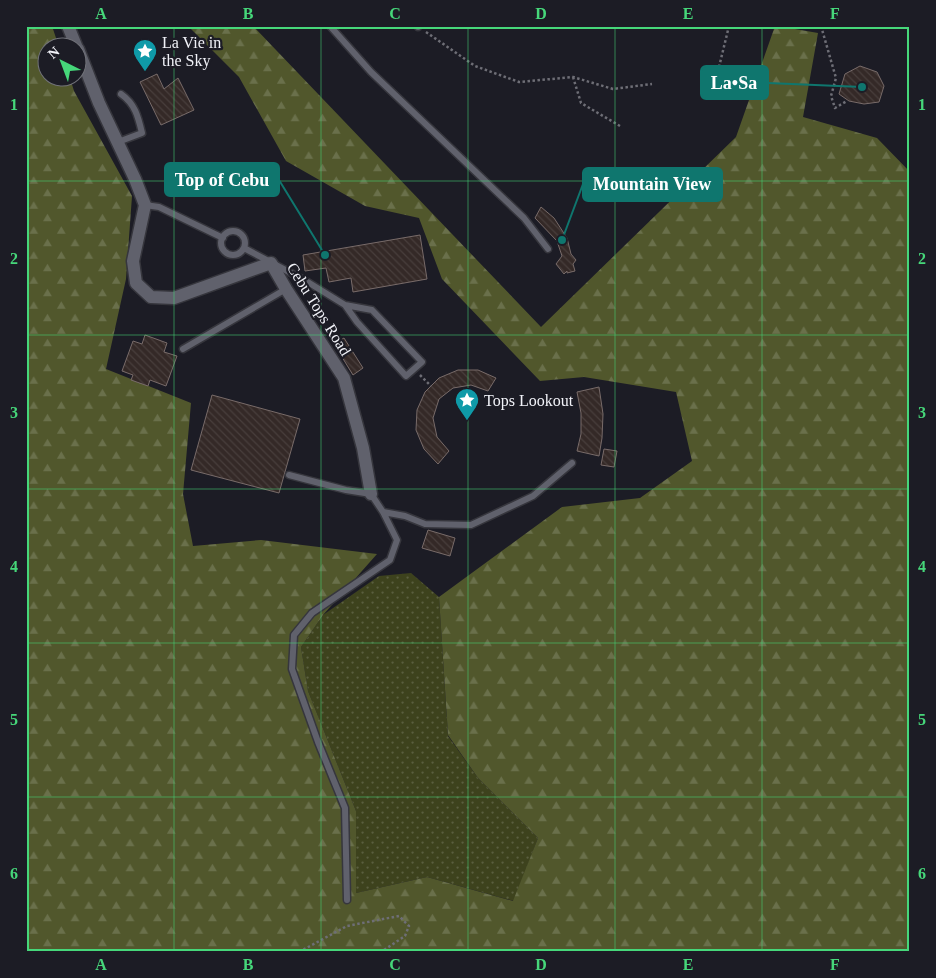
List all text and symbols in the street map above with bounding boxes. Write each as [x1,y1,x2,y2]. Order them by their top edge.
text: A [95,5,107,22]
text: B [243,5,254,22]
text: C [389,5,401,22]
text: D [535,5,547,22]
text: E [683,5,693,22]
text: F [830,5,840,22]
place label: La Vie in the Sky [162,34,221,70]
north arrow [38,38,88,88]
place icon: La Vie in the Sky [132,38,158,72]
text: N [45,44,62,62]
callout: La•Sa [701,66,768,99]
text: La•Sa [711,73,757,93]
text: 1 [10,96,18,113]
text: 1 [918,96,926,113]
callout: Top of Cebu [165,163,279,196]
callout: Mountain View [583,168,722,201]
text: Top of Cebu [175,170,269,190]
text: Mountain View [593,174,711,194]
text: 2 [10,250,18,267]
text: 2 [918,250,926,267]
street label: Cebu Tops Road [283,259,354,359]
place icon: Tops Lookout [454,387,480,421]
place label: Tops Lookout [484,392,574,410]
text: 3 [10,404,18,421]
text: 3 [918,404,926,421]
text: 4 [10,558,18,575]
text: 4 [918,558,926,575]
text: 5 [10,711,18,728]
text: 5 [918,711,926,728]
text: 6 [10,865,18,882]
text: 6 [918,865,926,882]
text: A [95,956,107,973]
text: B [243,956,254,973]
text: C [389,956,401,973]
text: D [535,956,547,973]
text: E [683,956,693,973]
text: F [830,956,840,973]

